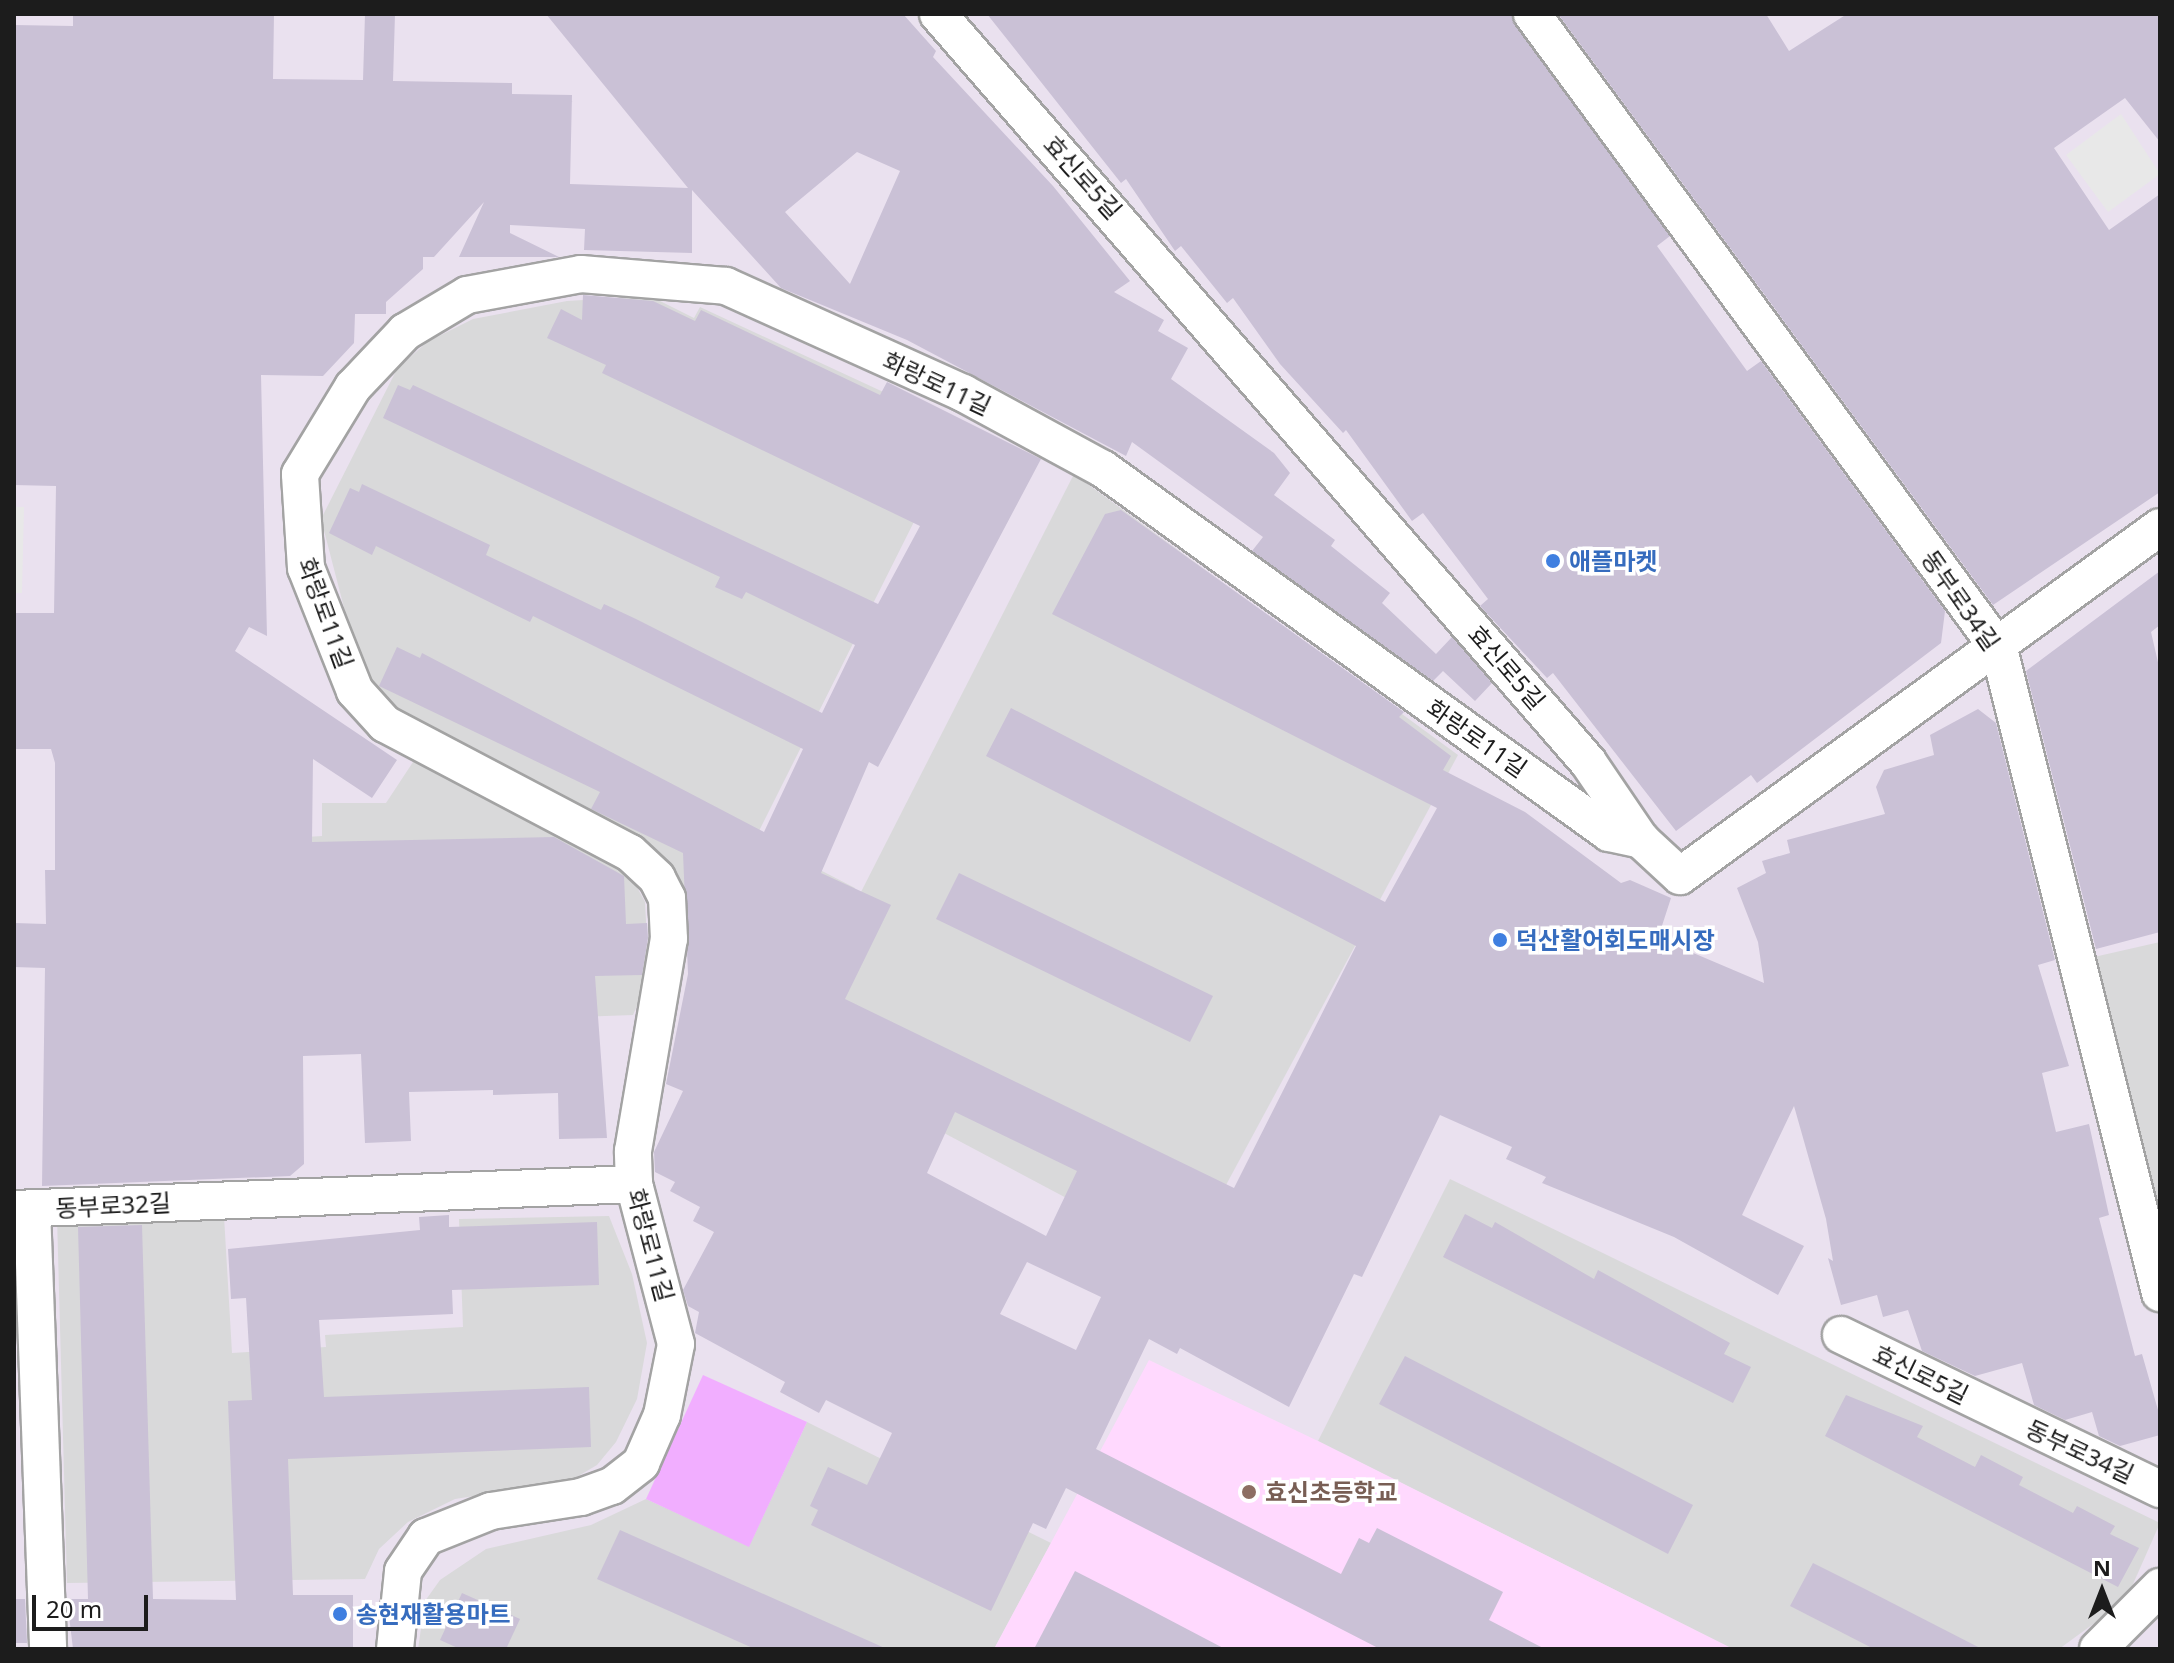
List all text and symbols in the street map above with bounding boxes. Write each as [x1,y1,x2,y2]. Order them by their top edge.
street label: 효신로5길 [1038,129,1128,225]
street label: 화랑로11길 [878,345,996,421]
street label: 동부로34길 [1916,544,2006,656]
place label: 애플마켓 [1569,547,1657,575]
marker: 애플마켓 [1544,552,1562,570]
street label: 화랑로11길 [293,554,359,672]
street label: 효신로5길 [1463,619,1551,715]
street label: 화랑로11길 [1421,693,1533,783]
place label: 덕산활어회도매시장 [1516,926,1715,954]
marker: 덕산활어회도매시장 [1491,931,1509,949]
street label: 화랑로11길 [622,1185,680,1305]
street label: 동부로32길 [54,1188,172,1222]
street label: 효신로5길 [1869,1339,1973,1409]
street label: 동부로34길 [2021,1413,2139,1489]
place label: 효신초등학교 [1265,1478,1397,1506]
marker: 효신초등학교 [1240,1483,1258,1501]
north arrow [2062,1551,2142,1631]
text: N [2093,1552,2111,1582]
scale bar [36,1579,152,1629]
text: 20 m [46,1592,102,1625]
place label: 송현재활용마트 [356,1600,511,1628]
marker: 송현재활용마트 [331,1605,349,1623]

